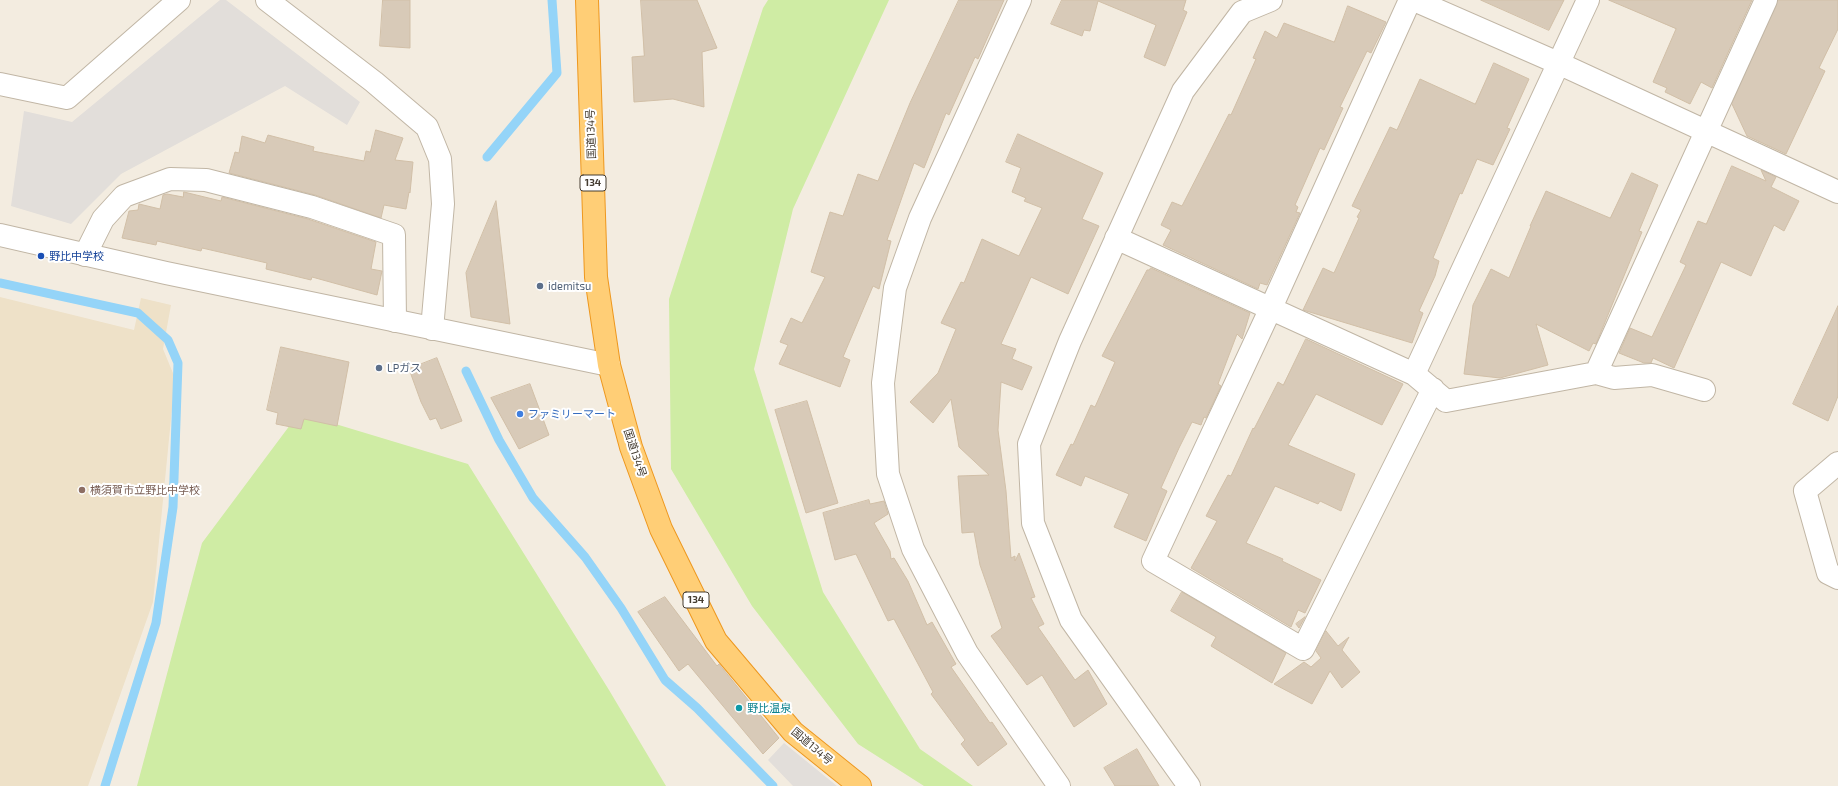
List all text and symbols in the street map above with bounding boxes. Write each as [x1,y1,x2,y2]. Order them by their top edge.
street label: 国道134号 [584,109,598,159]
road number: 134 [580,175,606,191]
place label: 野比中学校 [49,249,104,263]
marker: 野比中学校 [36,251,46,261]
place label: idemitsu [548,279,591,293]
marker: idemitsu [535,281,545,291]
place label: LPガス [387,361,421,375]
marker: LPガス [374,363,384,373]
place label: ファミリーマート [528,407,616,421]
marker: ファミリーマート [515,409,525,419]
street label: 国道134号 [621,427,649,479]
place label: 横須賀市立野比中学校 [90,483,200,497]
marker: 横須賀市立野比中学校 [77,485,87,495]
road number: 134 [683,592,709,608]
place label: 野比温泉 [747,701,791,715]
marker: 野比温泉 [734,703,744,713]
street label: 国道134号 [789,725,835,767]

